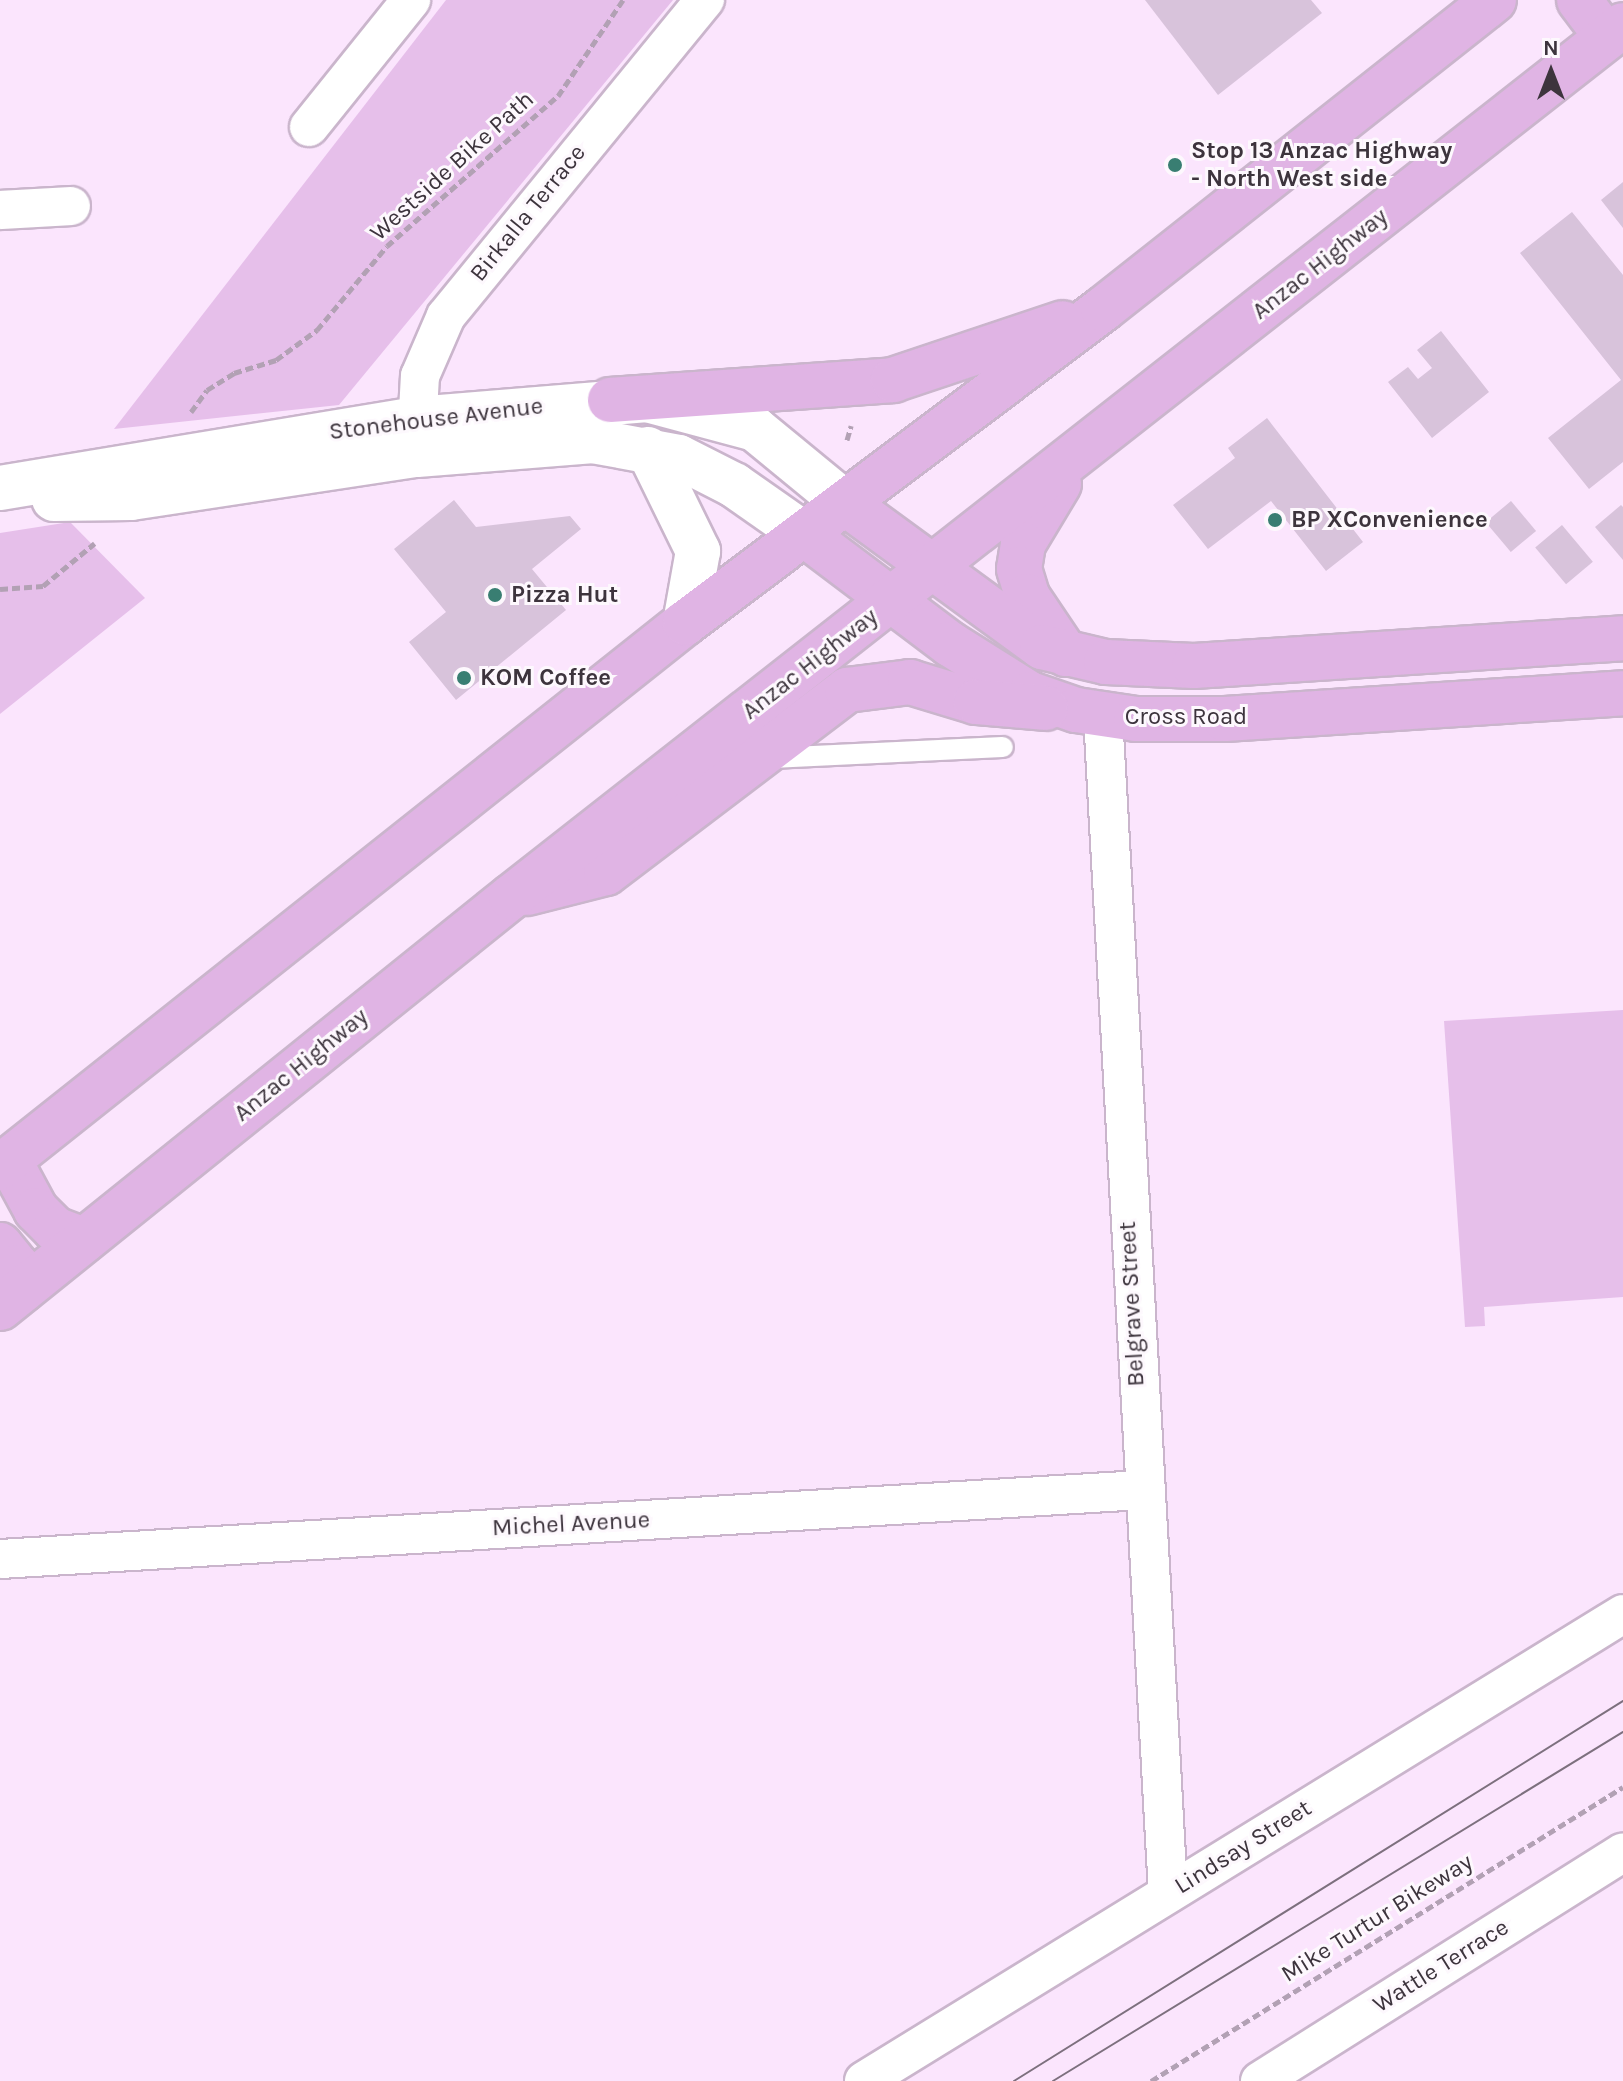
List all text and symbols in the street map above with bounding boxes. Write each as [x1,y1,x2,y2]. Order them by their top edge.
north arrow [1511,32,1591,112]
text: N [1543,35,1559,61]
street label: Westside Bike Path [364,85,540,247]
place label: Stop 13 Anzac Highway - North West side [1191,137,1452,193]
street label: Birkalla Terrace [464,139,592,287]
marker: Stop 13 Anzac Highway - North West side [1166,156,1184,174]
street label: Anzac Highway [1247,202,1393,326]
street label: Stonehouse Avenue [327,392,545,446]
place label: BP XConvenience [1291,506,1488,534]
marker: BP XConvenience [1266,511,1284,529]
place label: Pizza Hut [511,581,618,609]
marker: Pizza Hut [486,586,504,604]
street label: Anzac Highway [737,602,883,726]
place label: KOM Coffee [480,664,611,692]
marker: KOM Coffee [455,669,473,687]
street label: Cross Road [1125,703,1247,731]
street label: Anzac Highway [228,1002,374,1128]
street label: Belgrave Street [1113,1221,1151,1387]
street label: Michel Avenue [491,1505,651,1543]
street label: Lindsay Street [1169,1794,1317,1900]
street label: Mike Turtur Bikeway [1276,1847,1478,1989]
street label: Wattle Terrace [1368,1913,1514,2019]

